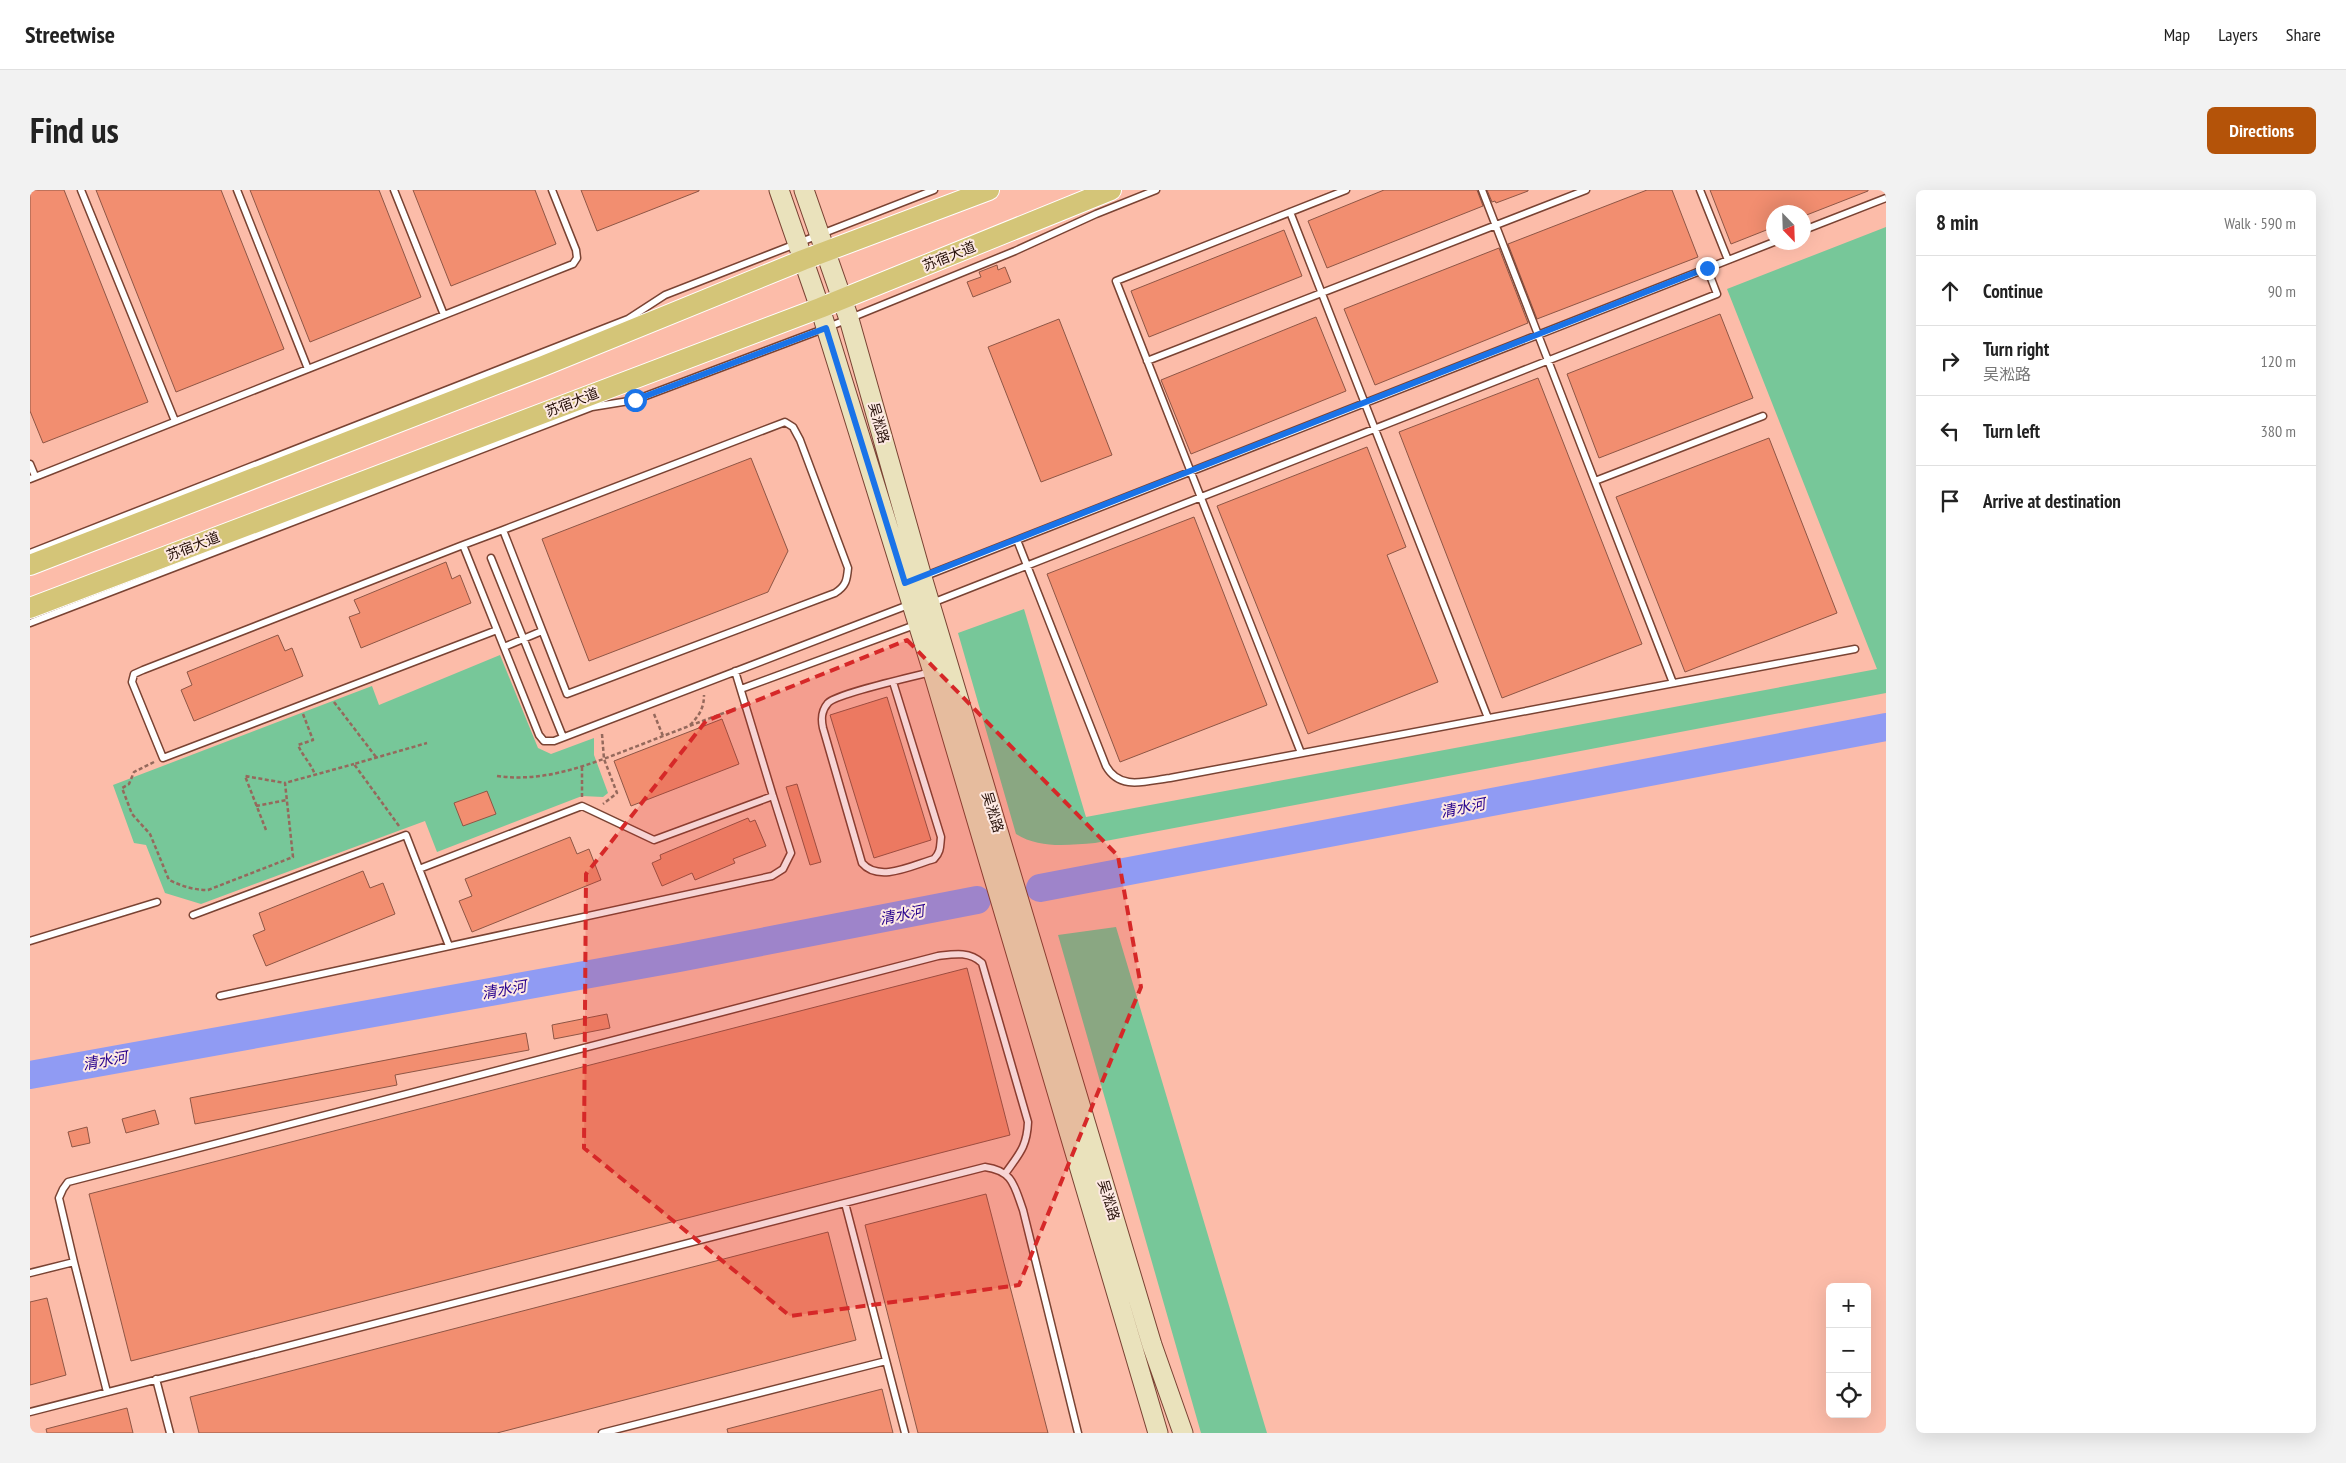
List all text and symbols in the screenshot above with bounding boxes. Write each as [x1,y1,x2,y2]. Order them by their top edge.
text: Streetwise [25,19,115,50]
text: Map [2164,23,2190,46]
text: Layers [2218,23,2258,46]
text: Share [2286,23,2321,46]
text: Find us [30,107,119,153]
button: Directions [2207,107,2316,154]
north arrow [1766,205,1811,250]
text: 8 min [1936,209,1978,236]
text: Walk · 590 m [2224,213,2296,233]
street label: 苏宿大道 [920,237,978,275]
route end [1696,257,1719,280]
icon: ahead [1936,277,1964,305]
text: Continue [1983,279,2043,303]
text: 90 m [2268,281,2296,301]
text: Turn right [1983,337,2049,361]
icon: right [1936,347,1964,375]
text: 120 m [2261,351,2296,371]
text: 吴淞路 [1983,364,2031,384]
street label: 苏宿大道 [543,384,601,420]
route start [624,389,647,412]
street label: 吴淞路 [865,400,893,446]
icon: left [1936,417,1964,445]
text: Turn left [1983,419,2040,443]
text: 380 m [2261,421,2296,441]
icon: arrive [1936,487,1964,515]
text: Arrive at destination [1983,489,2121,513]
street label: 苏宿大道 [164,528,222,564]
street label: 吴淞路 [978,789,1008,835]
water label: 清水河 [1439,793,1490,821]
water label: 清水河 [878,900,929,928]
water label: 清水河 [480,976,531,1003]
water label: 清水河 [81,1047,132,1074]
street label: 吴淞路 [1094,1177,1124,1223]
map controls [1826,1283,1871,1418]
button: + [1826,1283,1871,1328]
button: − [1826,1328,1871,1373]
button: locate [1826,1373,1871,1418]

